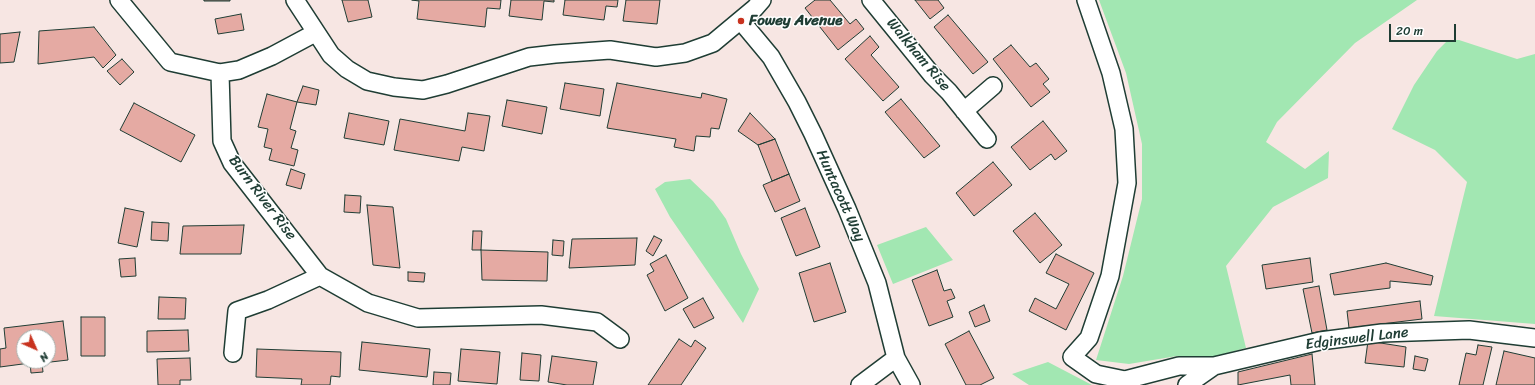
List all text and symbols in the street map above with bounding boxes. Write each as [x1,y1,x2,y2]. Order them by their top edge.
place label: Fowey Avenue [749,12,842,30]
street label: Walkham Rise [882,15,954,95]
marker: Fowey Avenue [736,16,746,26]
scale bar [1391,16,1458,42]
text: 20 m [1396,20,1423,42]
street label: Huntacott Way [812,147,868,245]
street label: Burn River Rise [224,152,300,244]
street label: Edginswell Lane [1304,324,1410,354]
north arrow [16,329,56,369]
text: N [35,348,54,367]

